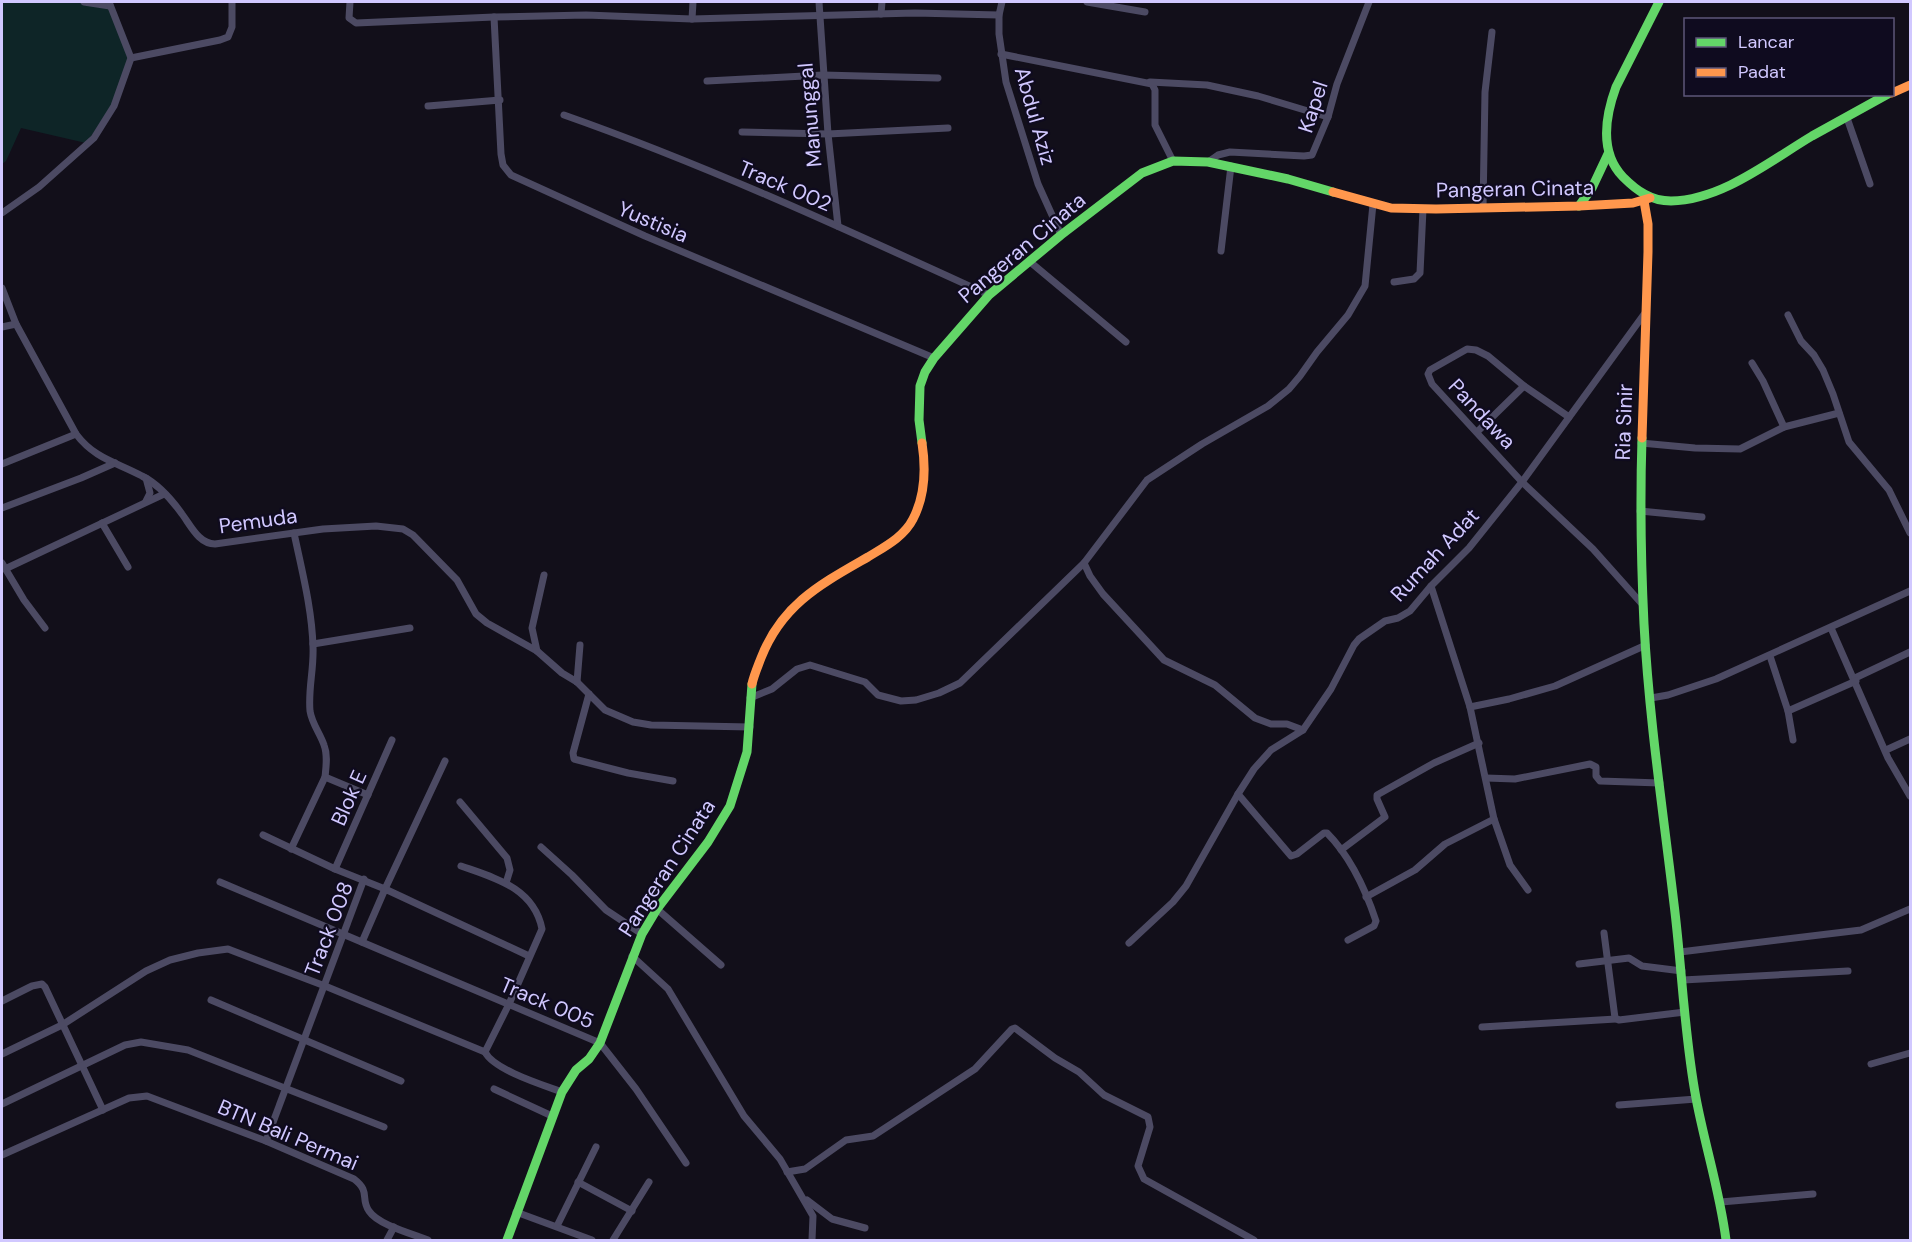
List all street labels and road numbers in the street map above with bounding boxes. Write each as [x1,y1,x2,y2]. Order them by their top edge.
street label: Manunggal [791,62,829,168]
street label: Abdul Aziz [1008,64,1062,168]
street label: Kapel [1291,77,1335,137]
street label: Track 002 [734,154,836,218]
street label: Pangeran Cinata [1436,174,1594,204]
street label: Pangeran Cinata [952,186,1092,310]
street label: Yustisia [613,195,693,249]
street label: Pandawa [1442,373,1522,455]
street label: Ria Sinir [1609,383,1639,461]
street label: Pemuda [217,502,299,540]
street label: Rumah Adat [1384,502,1486,608]
street label: Blok E [324,766,374,830]
street label: Pangeran Cinata [612,794,722,942]
street label: Track 008 [298,878,360,980]
street label: Track 005 [496,971,598,1035]
street label: BTN Bali Permai [213,1093,363,1177]

